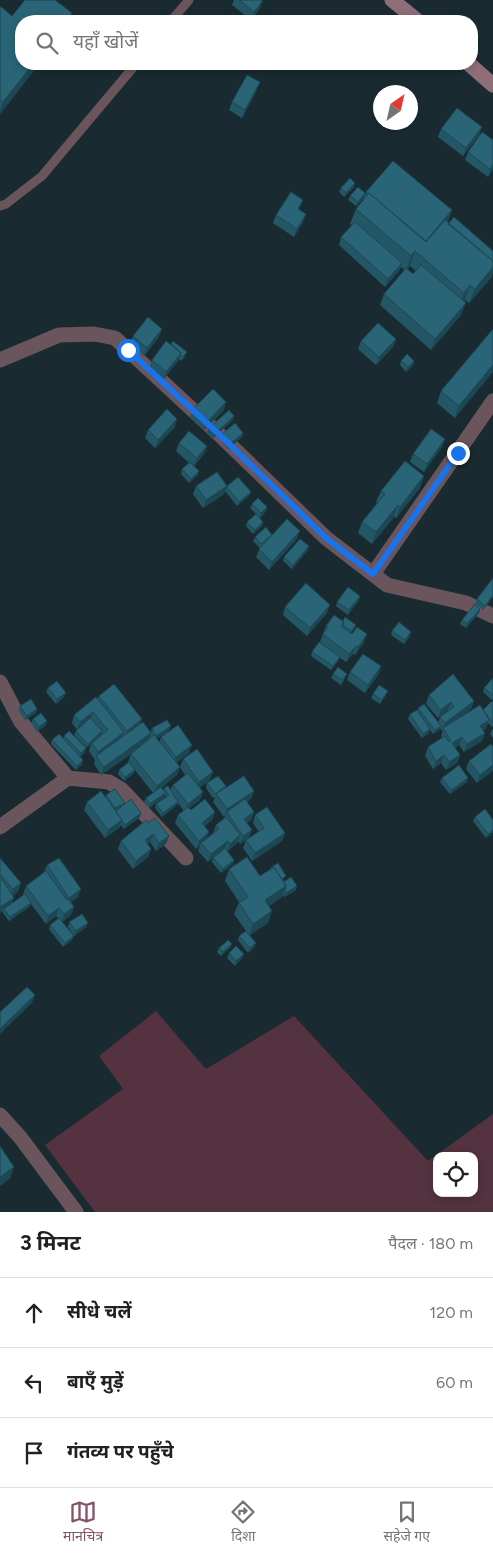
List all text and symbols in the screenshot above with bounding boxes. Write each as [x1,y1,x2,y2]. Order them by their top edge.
search box [15,15,478,70]
icon: search [33,29,61,57]
text: यहाँ खोजें [73,30,138,53]
north arrow [373,85,418,130]
route start [117,339,140,362]
route end [447,442,470,465]
map controls [433,1152,478,1197]
button: locate [433,1152,478,1197]
text: 3 मिनट [20,1230,81,1255]
text: पैदल · 180 m [388,1234,473,1253]
icon: ahead [20,1299,48,1327]
text: सीधे चलें [67,1300,131,1323]
text: 120 m [430,1303,473,1322]
icon: left [20,1369,48,1397]
text: बाएँ मुड़ें [67,1370,124,1393]
text: 60 m [436,1373,473,1392]
icon: arrive [20,1439,48,1467]
text: गंतव्य पर पहुँचे [67,1440,174,1463]
tab: मानचित्र [63,1498,103,1547]
tab: दिशा [229,1498,257,1547]
tab: सहेजे गए [384,1498,430,1547]

